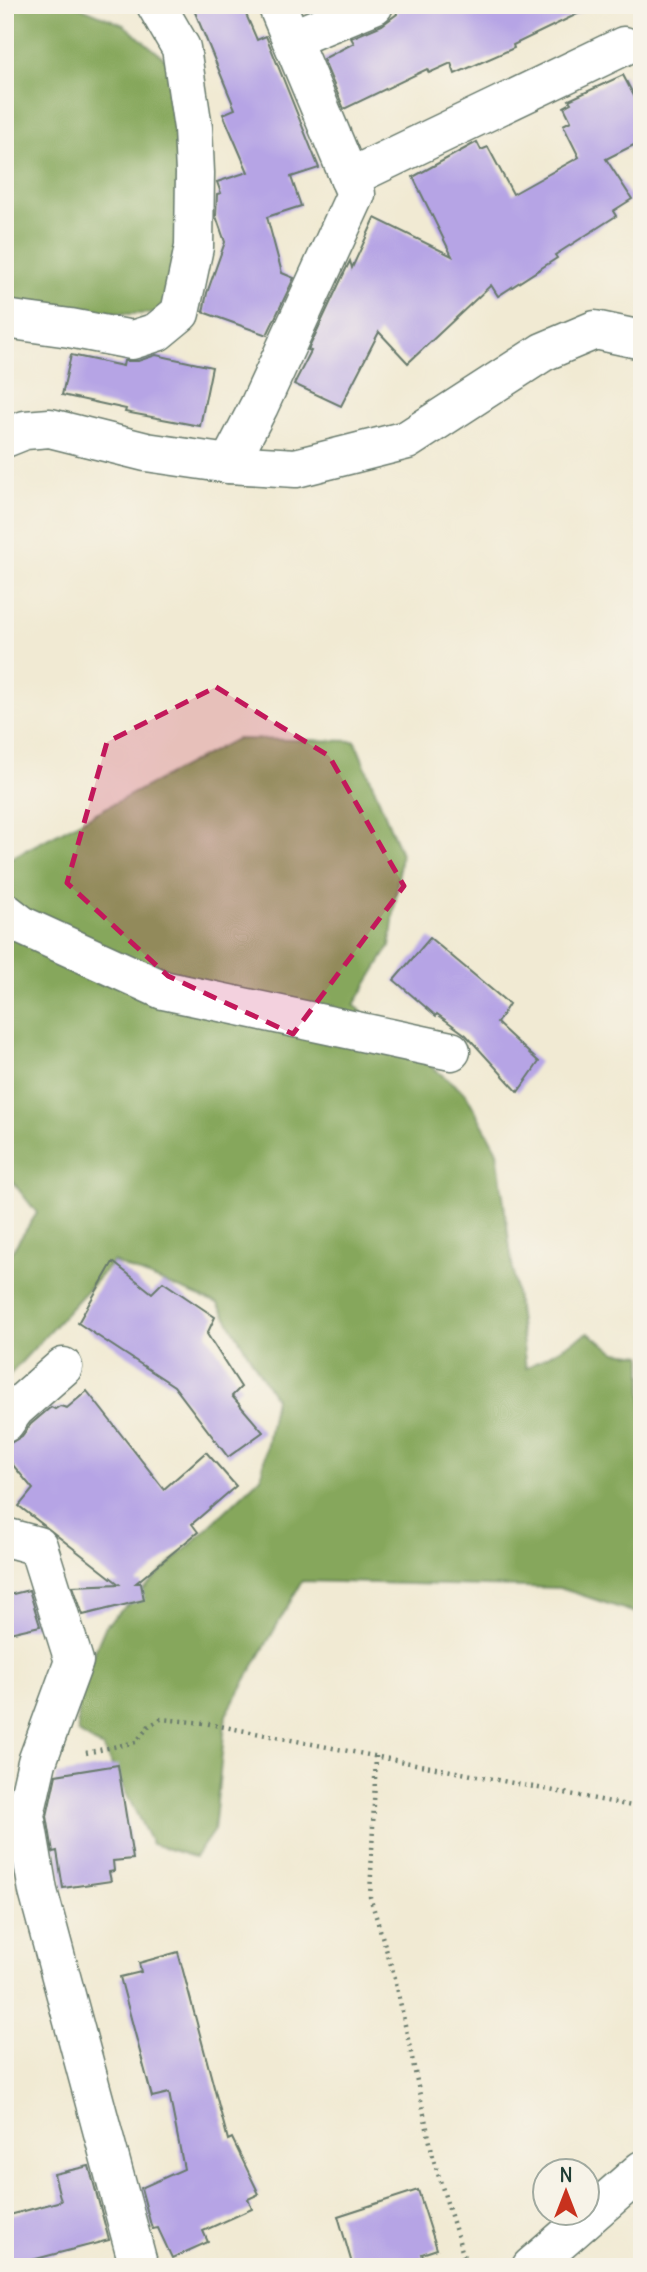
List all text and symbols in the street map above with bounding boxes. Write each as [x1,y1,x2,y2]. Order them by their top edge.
north arrow [532,2156,602,2226]
text: N [559,2163,573,2187]

